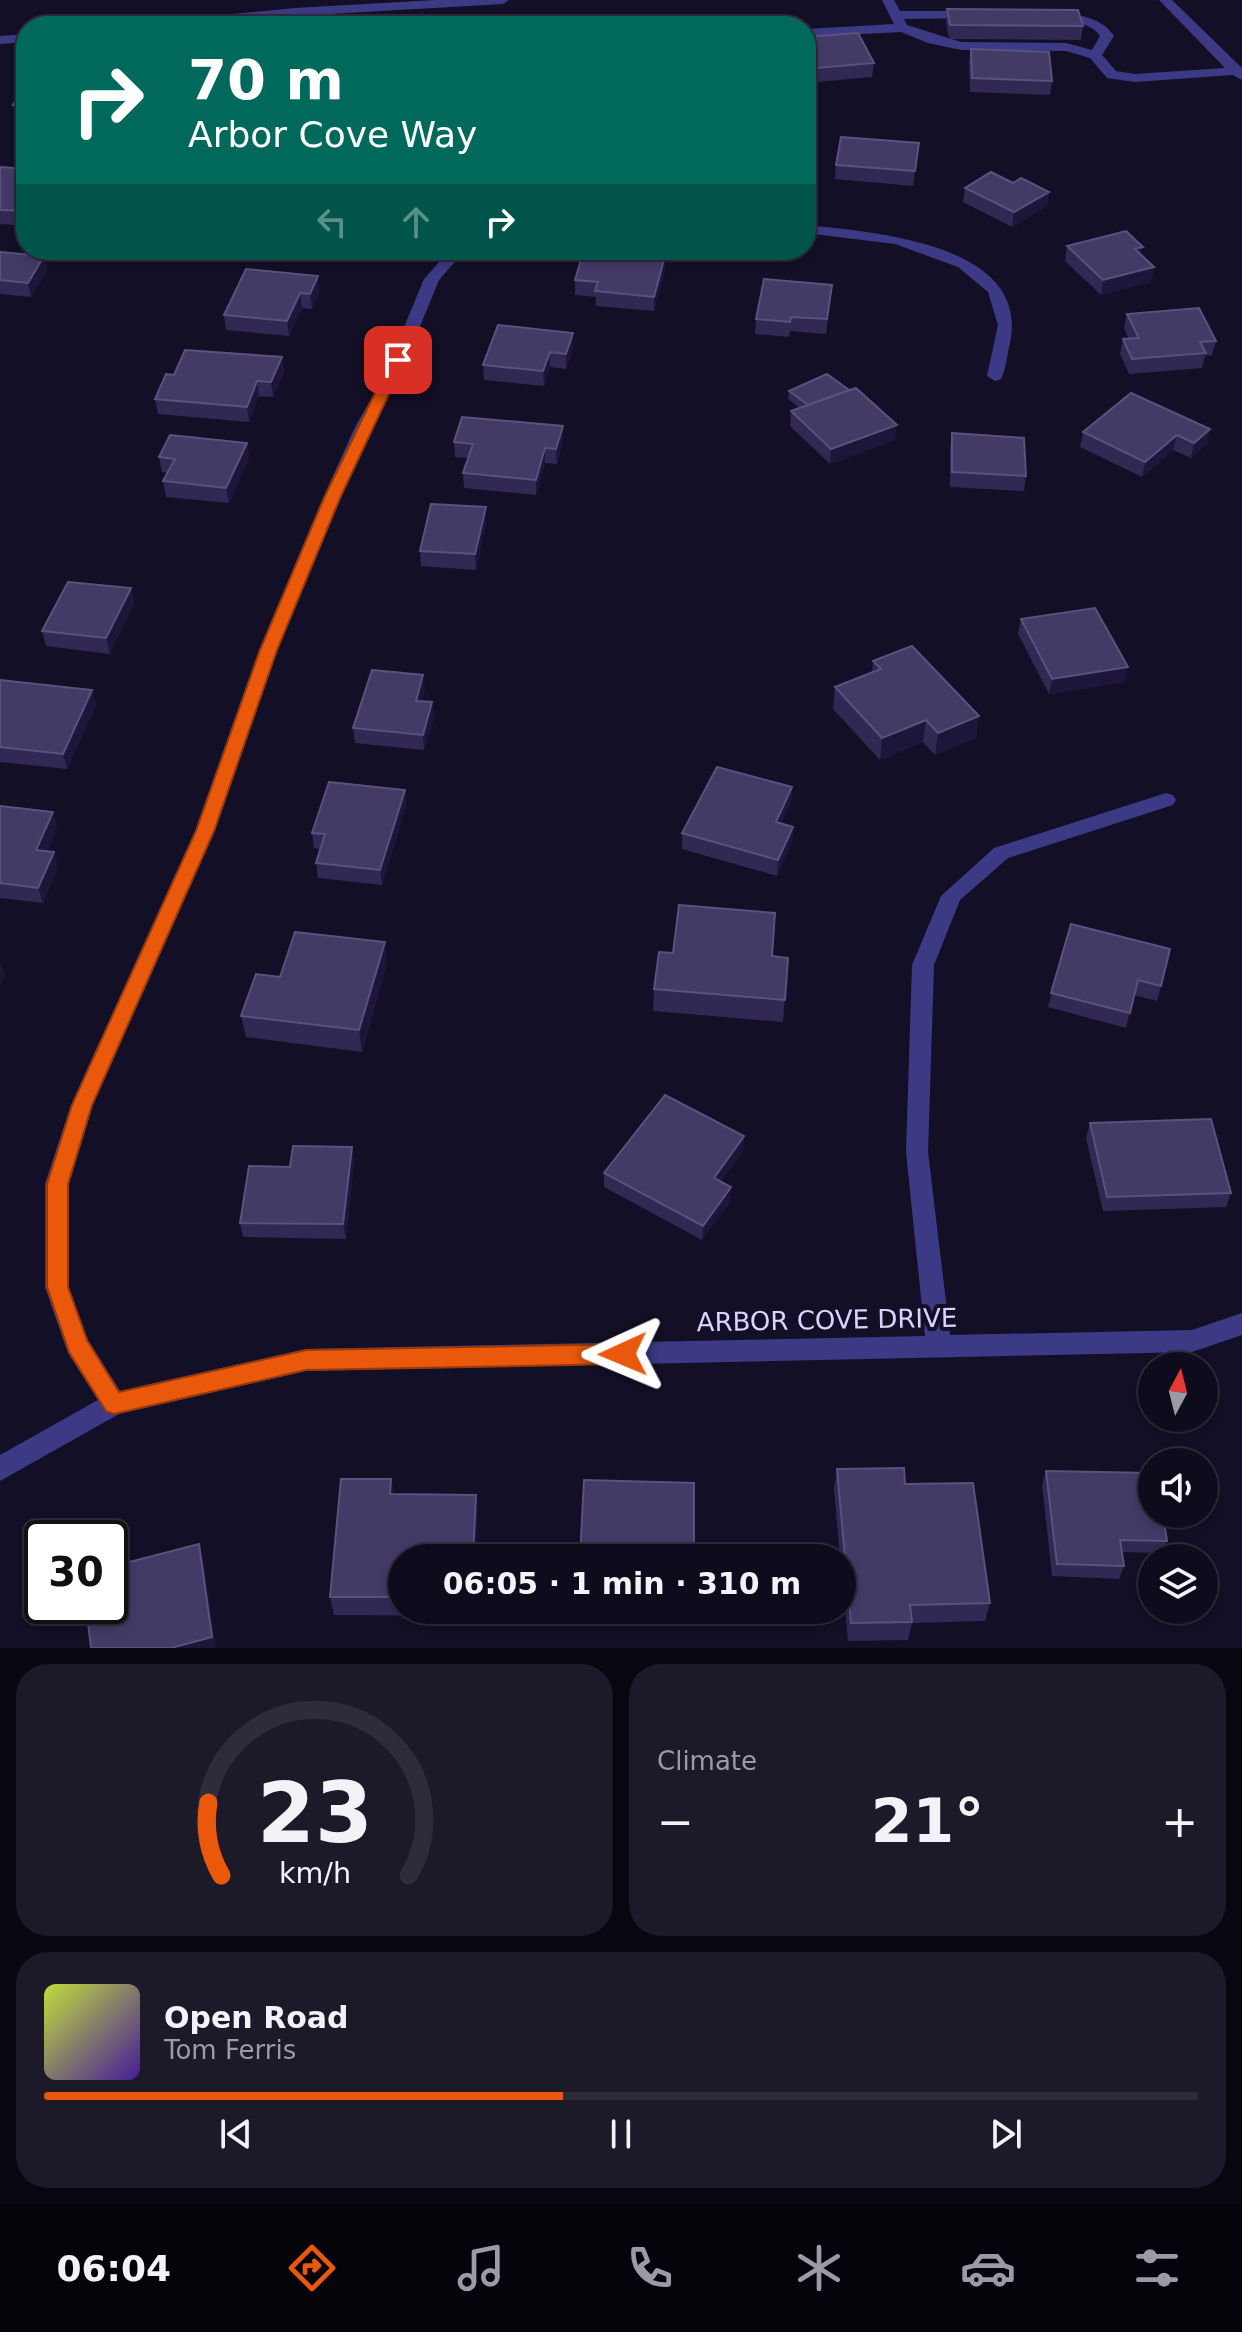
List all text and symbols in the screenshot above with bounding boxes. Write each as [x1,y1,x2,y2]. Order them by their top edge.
text: 70 m [188,47,344,112]
icon: right [56,48,160,152]
text: Arbor Cove Way [188,114,477,155]
icon: left [310,200,354,244]
icon: ahead [394,200,438,244]
icon: right [478,200,522,244]
pin [364,326,432,394]
icon: arrive [376,338,420,382]
street label: ARBOR COVE DRIVE [696,1303,958,1337]
position arrow [581,1312,665,1396]
north arrow [1138,1352,1218,1432]
map controls [1138,1352,1218,1624]
button: sound [1138,1448,1218,1528]
speed limit sign: 30 [24,1520,128,1624]
button: layers [1138,1544,1218,1624]
text: 06:05 · 1 min · 310 m [443,1566,801,1601]
text: Climate [657,1746,757,1776]
text: 23 [257,1765,372,1862]
text: 21° [871,1786,984,1856]
text: − [657,1796,694,1847]
text: + [1161,1796,1198,1847]
text: km/h [278,1856,351,1890]
text: Open Road [164,2000,349,2035]
text: Tom Ferris [164,2035,296,2065]
icon: previous [214,2112,258,2156]
icon: pause [599,2112,643,2156]
icon: next [984,2112,1028,2156]
icon: directions [284,2240,340,2296]
icon: music [453,2240,509,2296]
icon: phone [622,2240,678,2296]
icon: climate [791,2240,847,2296]
icon: car [960,2240,1016,2296]
icon: filters [1129,2240,1185,2296]
text: 06:04 [57,2248,171,2289]

